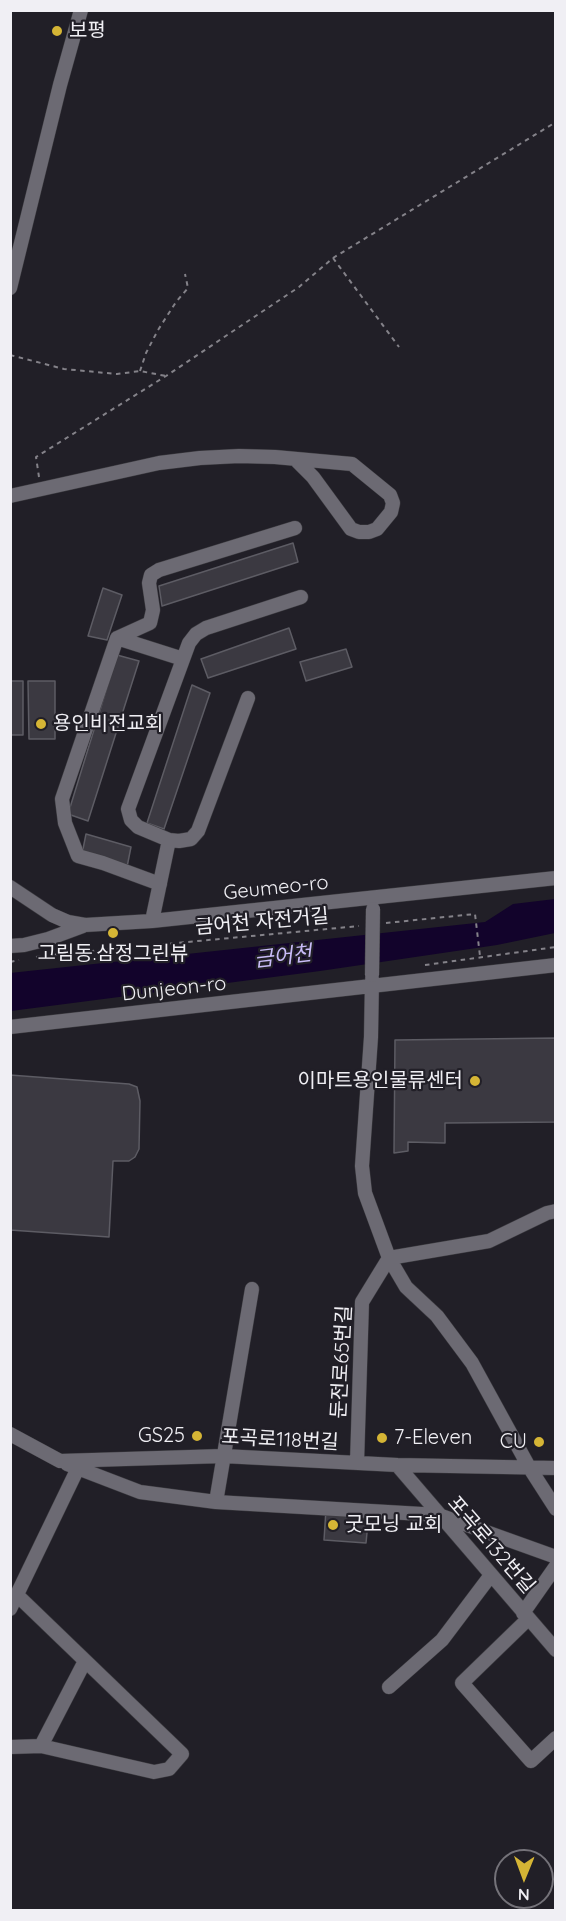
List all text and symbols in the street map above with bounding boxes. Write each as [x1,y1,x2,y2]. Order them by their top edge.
place label: 보평 [69,19,106,43]
marker: 보평 [50,24,64,38]
place label: 용인비전교회 [53,712,163,736]
marker: 용인비전교회 [34,717,48,731]
street label: Geumeo-ro [222,871,330,905]
street label: 금어천 자전거길 [194,904,330,940]
marker: 고림동.삼정그린뷰 [106,926,120,940]
water label: 금어천 [253,941,313,973]
place label: 고림동.삼정그린뷰 [38,942,188,966]
street label: Dunjeon-ro [121,972,227,1006]
place label: 이마트용인물류센터 [297,1069,463,1093]
marker: 이마트용인물류센터 [468,1074,482,1088]
street label: 둔전로65번길 [327,1305,357,1419]
place label: GS25 [138,1424,185,1448]
street label: 포곡로118번길 [221,1425,339,1455]
place label: 7-Eleven [394,1426,472,1450]
marker: GS25 [190,1429,204,1443]
place label: CU [500,1430,527,1454]
marker: 7-Eleven [375,1431,389,1445]
marker: CU [532,1435,546,1449]
street label: 포곡로132번길 [442,1491,540,1599]
place label: 굿모닝 교회 [345,1513,442,1537]
marker: 굿모닝 교회 [326,1518,340,1532]
north arrow [494,1849,554,1909]
text: N [518,1885,530,1905]

